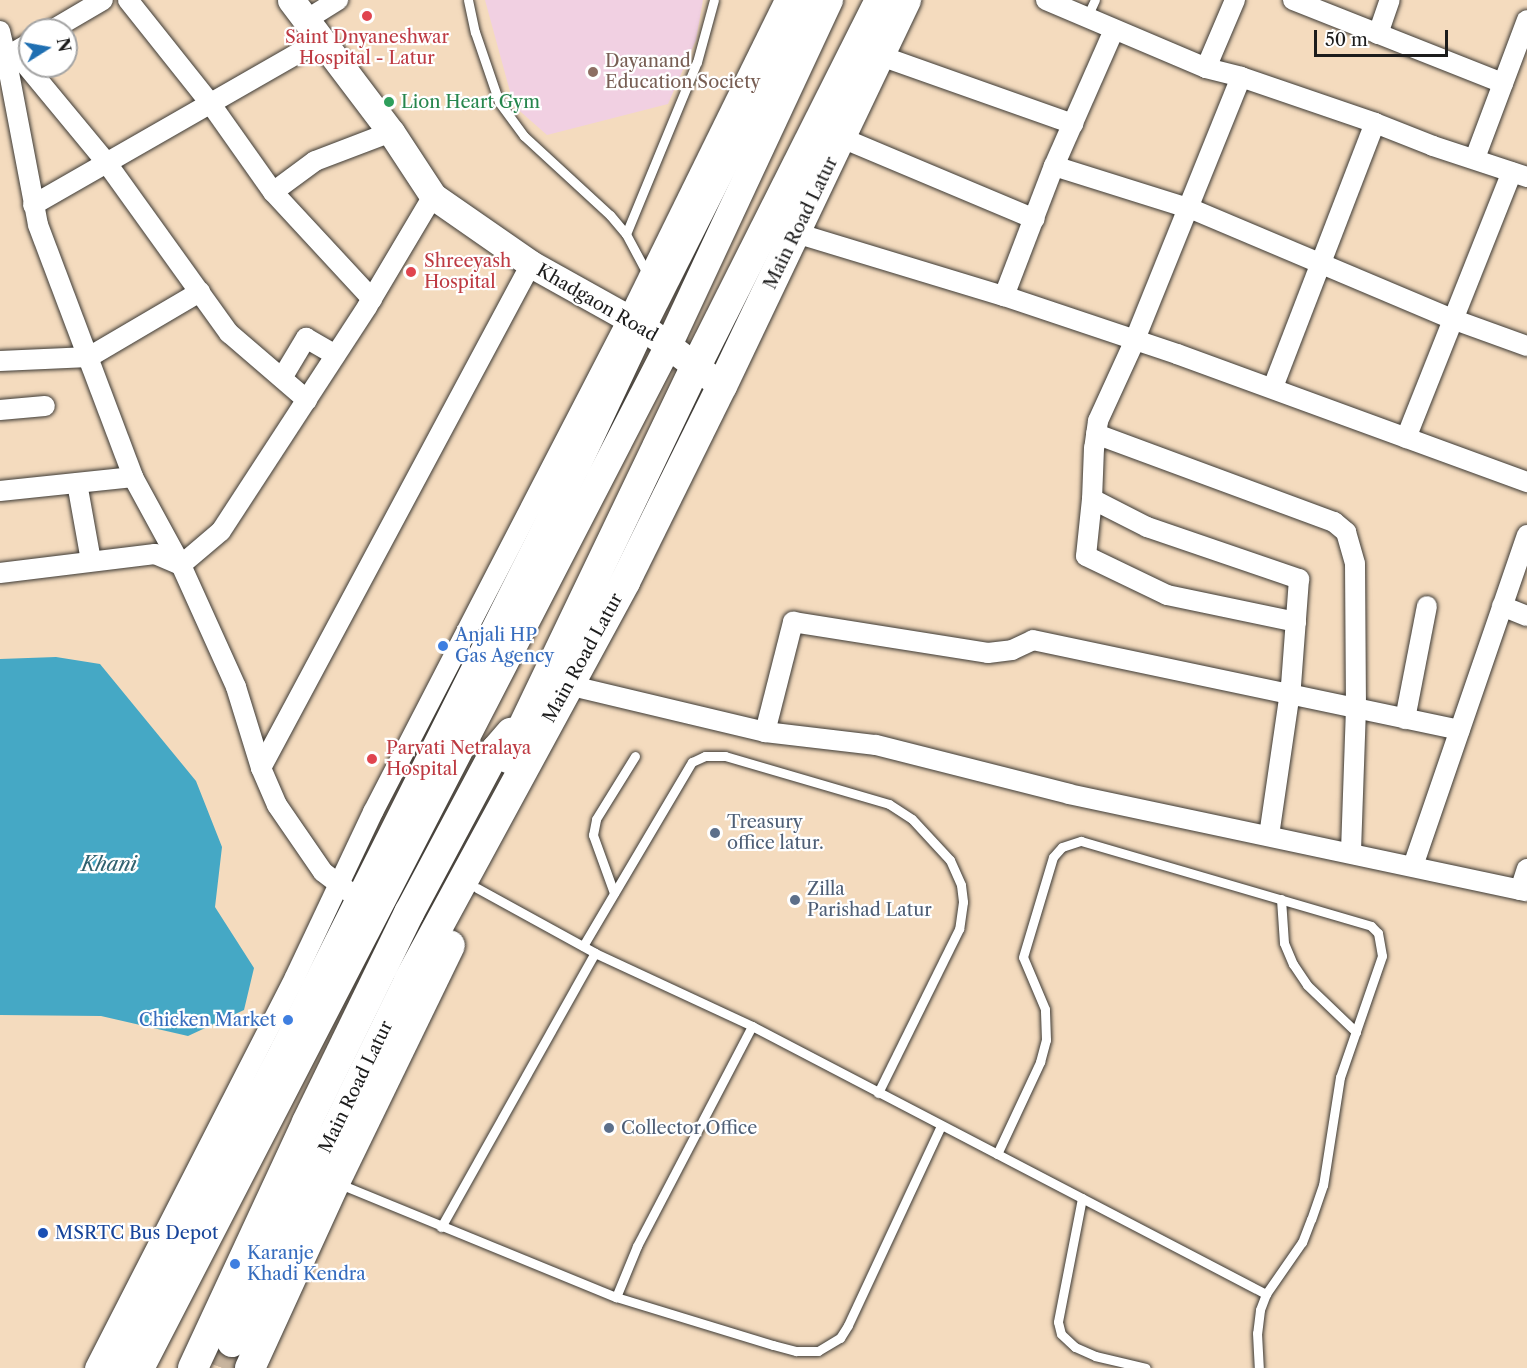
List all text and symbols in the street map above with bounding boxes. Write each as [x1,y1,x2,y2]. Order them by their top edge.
marker: Saint Dnyaneshwar Hospital - Latur [358,7,376,25]
north arrow [18,18,78,78]
scale bar [1317,18,1450,56]
place label: Saint Dnyaneshwar Hospital - Latur [285,27,449,70]
text: 50 m [1325,29,1368,51]
text: N [53,36,75,54]
place label: Dayanand Education Society [605,51,761,94]
marker: Dayanand Education Society [586,65,600,79]
place label: Lion Heart Gym [401,91,540,113]
marker: Lion Heart Gym [382,95,396,109]
street label: Main Road Latur [760,153,842,293]
place label: Shreeyash Hospital [424,251,511,294]
street label: Khadgaon Road [533,260,661,346]
marker: Shreeyash Hospital [402,263,420,281]
street label: Main Road Latur [538,589,628,727]
place label: Anjali HP Gas Agency [455,625,555,668]
marker: Anjali HP Gas Agency [436,639,450,653]
place label: Parvati Netralaya Hospital [386,738,531,780]
marker: Parvati Netralaya Hospital [363,750,381,768]
place label: Treasury office latur. [727,812,824,854]
marker: Treasury office latur. [708,826,722,840]
water label: Khani [81,852,137,876]
place label: Zilla Parishad Latur [807,879,932,922]
marker: Zilla Parishad Latur [788,893,802,907]
place label: Chicken Market [139,1009,276,1031]
marker: Chicken Market [281,1013,295,1027]
street label: Main Road Latur [315,1017,397,1157]
place label: Collector Office [621,1117,758,1139]
marker: Collector Office [602,1121,616,1135]
place label: MSRTC Bus Depot [55,1222,218,1244]
marker: MSRTC Bus Depot [36,1226,50,1240]
place label: Karanje Khadi Kendra [247,1243,366,1286]
marker: Karanje Khadi Kendra [228,1257,242,1271]

